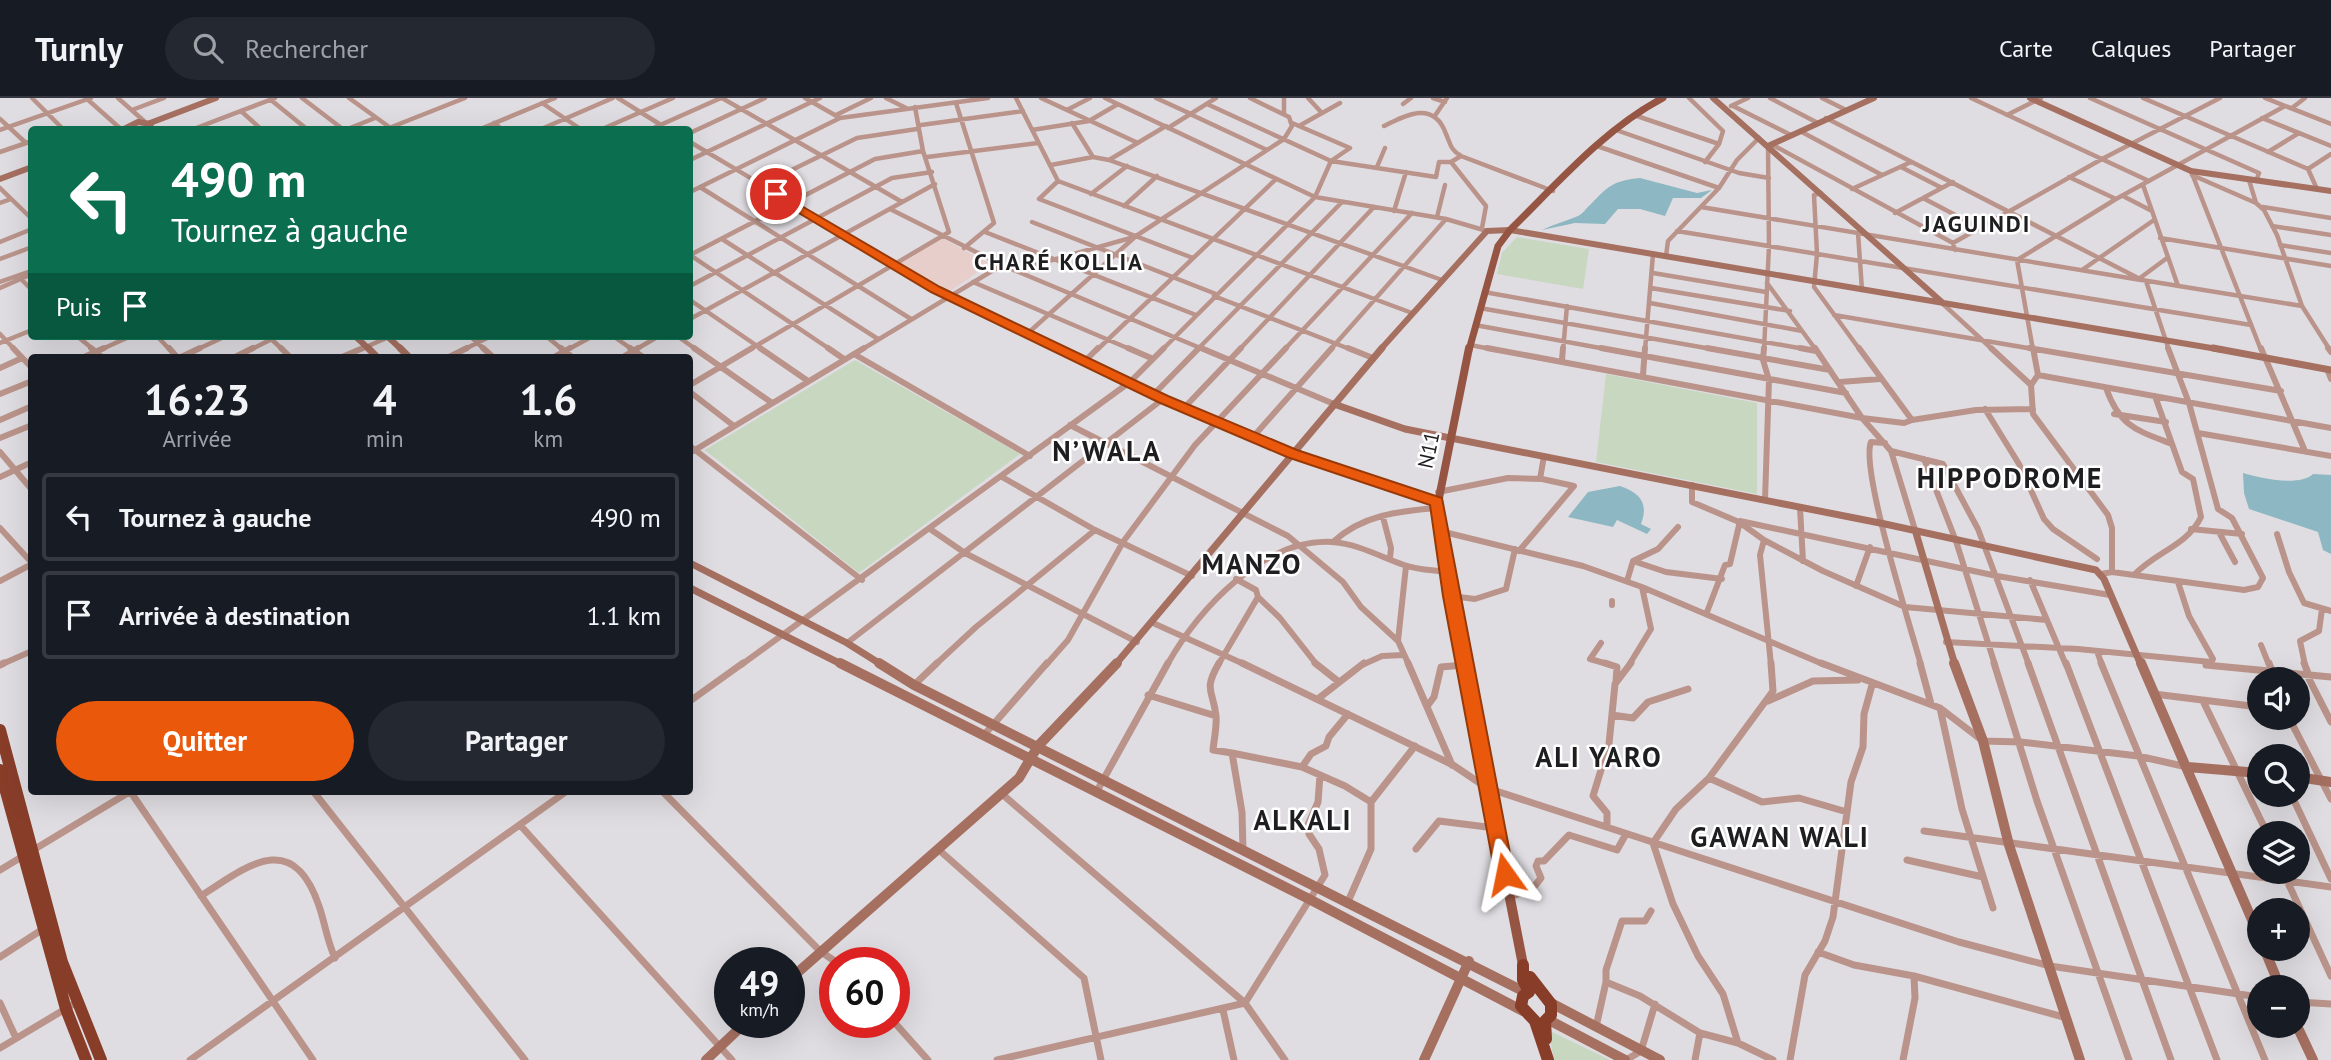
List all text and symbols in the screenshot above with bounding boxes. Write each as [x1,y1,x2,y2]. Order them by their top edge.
search box [165,17,655,80]
text: Turnly [35,27,123,70]
icon: search [189,29,227,67]
text: Rechercher [245,32,368,65]
text: Carte [1999,33,2053,64]
text: Calques [2091,33,2171,64]
text: Partager [2209,33,2296,64]
text: 490 m [171,147,306,211]
icon: left [56,154,147,245]
pin [746,164,806,224]
icon: arrive [757,175,795,213]
text: Tournez à gauche [171,209,408,251]
district label: JAGUINDI [1922,209,2031,238]
district label: CHARÉ KOLLIA [974,247,1144,276]
icon: arrive [116,287,154,325]
text: Puis [56,290,102,323]
text: 16:23 [144,372,250,427]
text: 4 [373,372,397,427]
text: 1.6 [519,372,577,427]
text: Arrivée [162,424,232,453]
text: min [366,424,403,453]
text: km [533,424,563,453]
street label: N11 [1411,429,1446,471]
district label: N’WALA [1052,432,1162,469]
district label: HIPPODROME [1917,459,2103,496]
icon: left [60,498,98,536]
text: Tournez à gauche [119,501,311,534]
text: 490 m [590,501,661,534]
district label: MANZO [1202,545,1302,582]
icon: arrive [60,596,98,634]
text: Arrivée à destination [119,599,350,632]
text: 1.1 km [587,599,661,632]
map controls [2247,667,2310,1038]
button: sound [2247,667,2310,730]
button: Quitter [56,701,354,781]
button: Partager [368,701,665,781]
district label: ALI YARO [1535,738,1663,775]
button: search [2247,744,2310,807]
district label: ALKALI [1253,801,1353,838]
district label: GAWAN WALI [1690,818,1870,855]
button: layers [2247,821,2310,884]
position arrow [1468,837,1542,911]
button: + [2247,898,2310,961]
speed limit sign: 60 [819,947,910,1038]
text: 49 [740,960,779,1006]
button: − [2247,975,2310,1038]
text: km/h [740,998,779,1021]

